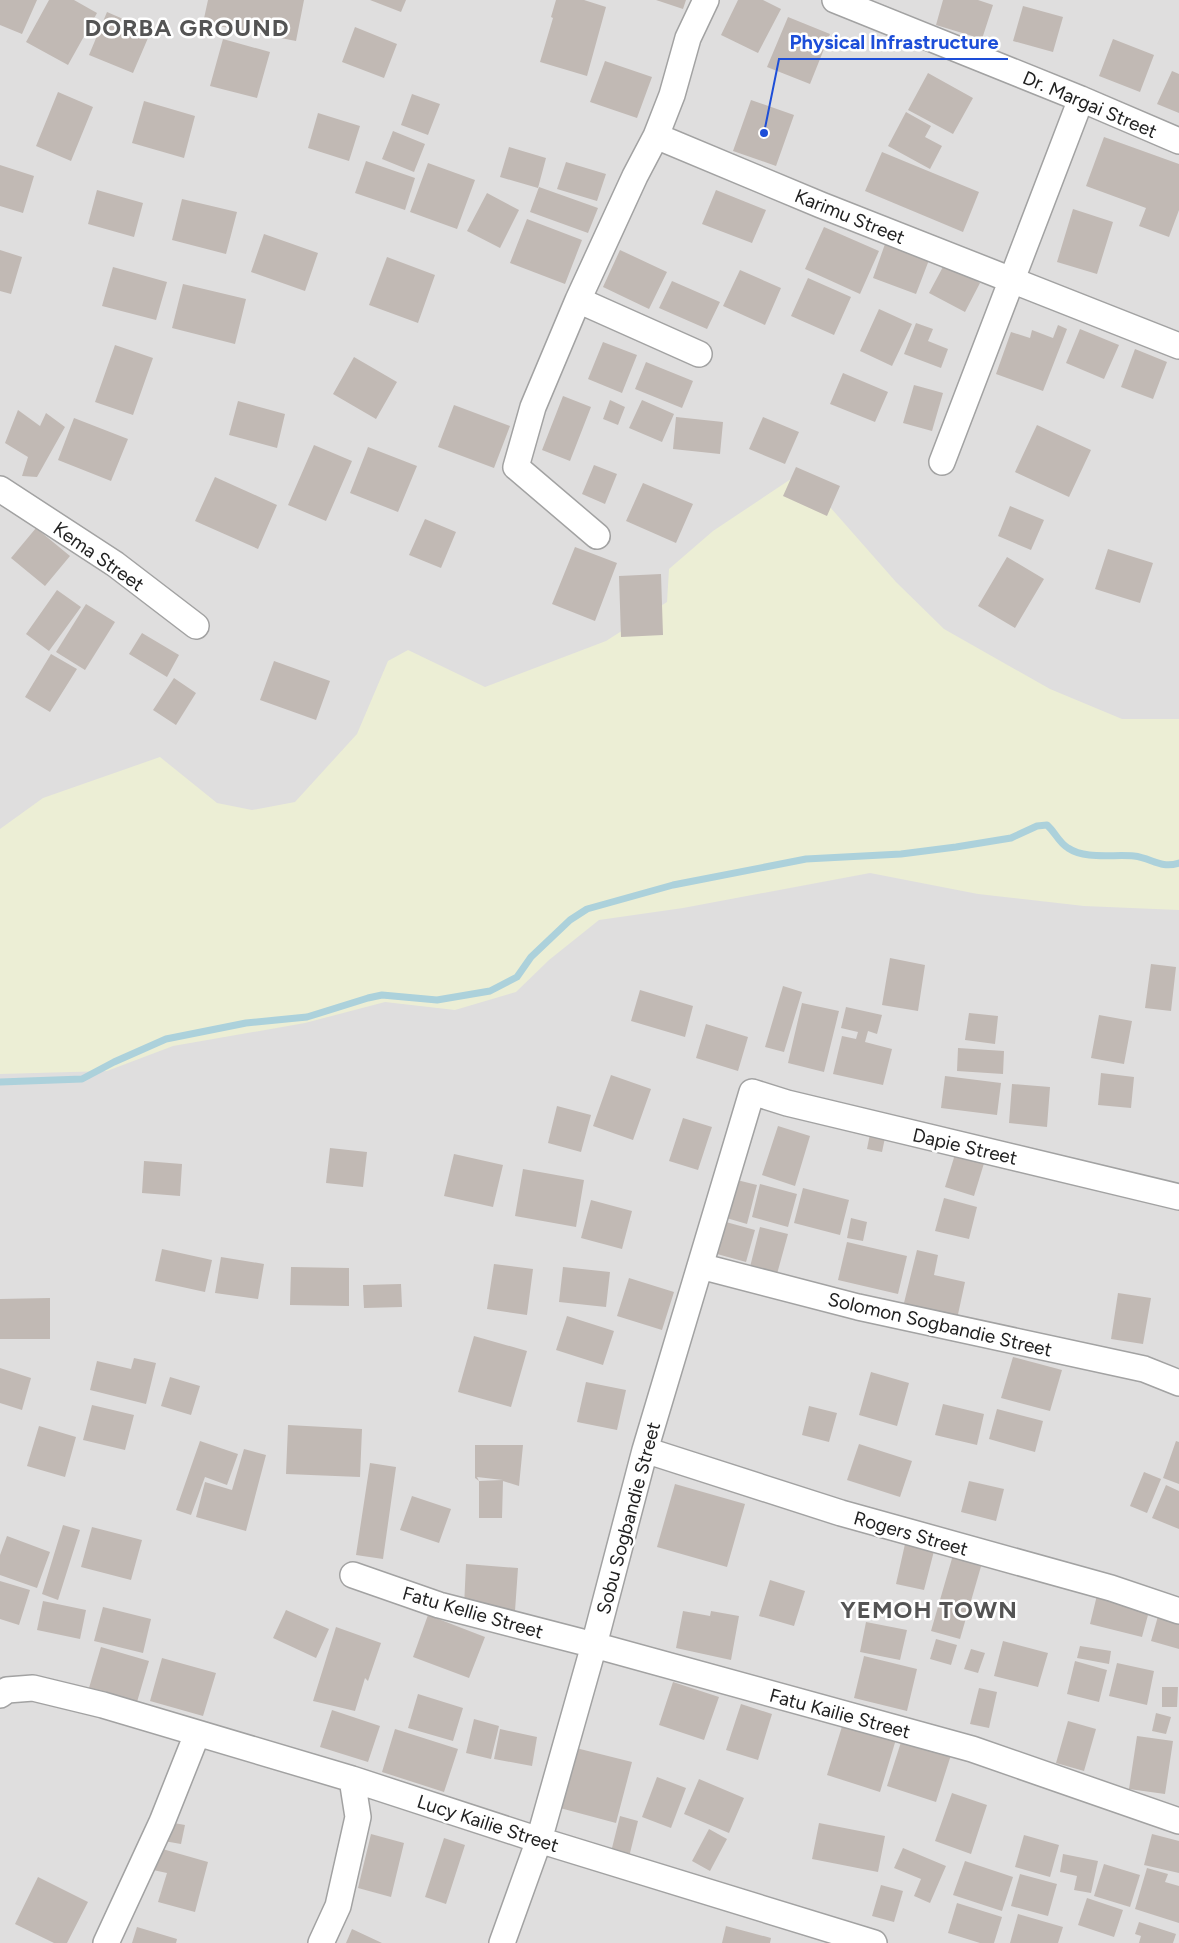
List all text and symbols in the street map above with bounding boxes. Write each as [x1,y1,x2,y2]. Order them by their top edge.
district label: DORBA GROUND [84,13,290,42]
callout: Physical Infrastructure [779,24,1008,59]
text: Physical Infrastructure [789,30,999,54]
street label: Dr. Margai Street [1019,66,1160,143]
street label: Karimu Street [791,184,908,249]
street label: Kema Street [49,517,149,596]
street label: Dapie Street [910,1123,1019,1170]
street label: Solomon Sogbandie Street [826,1287,1054,1362]
street label: Sobu Sogbandie Street [592,1419,665,1617]
street label: Rogers Street [851,1506,971,1561]
street label: Fatu Kellie Street [400,1581,546,1644]
district label: YEMOH TOWN [840,1595,1018,1624]
street label: Fatu Kailie Street [767,1684,913,1743]
street label: Lucy Kailie Street [414,1790,562,1857]

